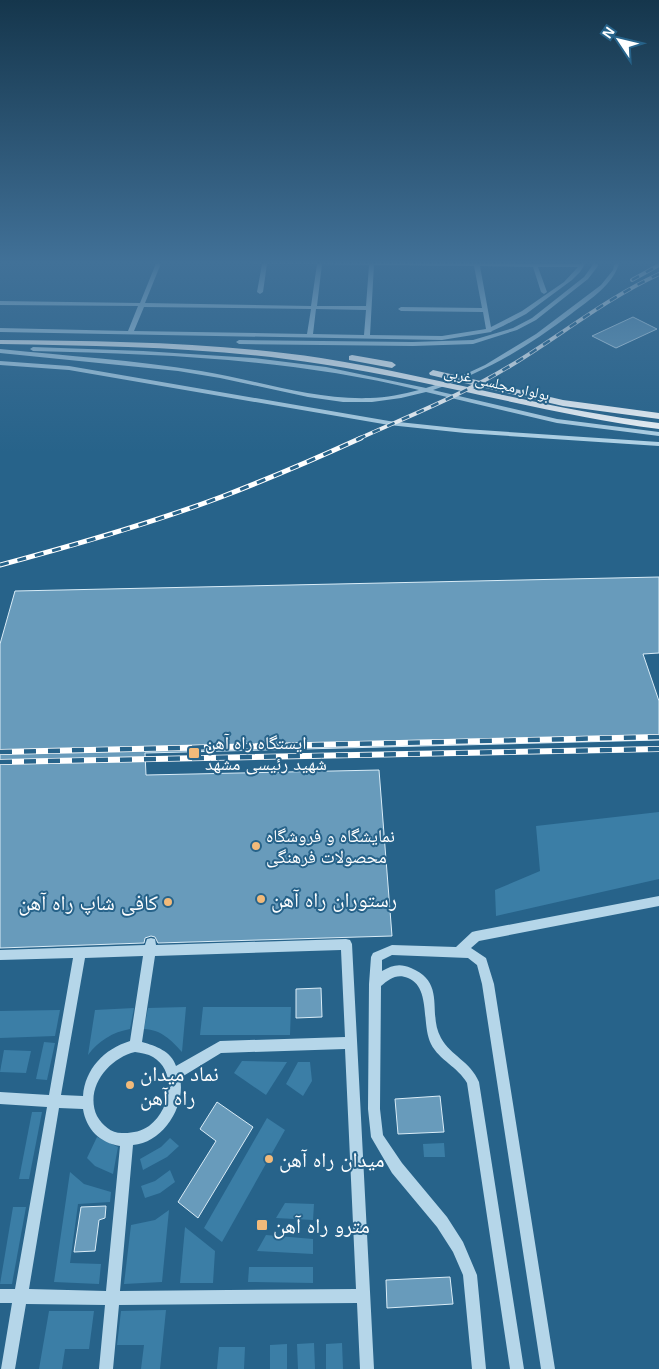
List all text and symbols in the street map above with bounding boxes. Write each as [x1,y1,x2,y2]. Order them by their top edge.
north arrow [594,15,644,65]
text: N [599,24,618,41]
street label: بولوار مجلسی غربی [442,363,551,405]
place label: ایستگاه راه آهن شهید رئیسی مشهد [205,733,327,775]
marker: ایستگاه راه آهن شهید رئیسی مشهد [187,746,201,760]
place label: نمایشگاه و فروشگاه محصولات فرهنگی [266,826,395,868]
marker: نمایشگاه و فروشگاه محصولات فرهنگی [250,840,262,852]
place label: رستوران راه آهن [271,888,397,913]
place label: کافی شاپ راه آهن [18,891,158,916]
marker: رستوران راه آهن [255,893,267,905]
marker: کافی شاپ راه آهن [162,896,174,908]
place label: نماد میدان راه آهن [140,1062,219,1111]
marker: نماد میدان راه آهن [124,1079,136,1091]
place label: میدان راه آهن [279,1148,385,1173]
marker: میدان راه آهن [263,1153,275,1165]
place label: مترو راه آهن [273,1214,370,1239]
marker: مترو راه آهن [255,1218,269,1232]

